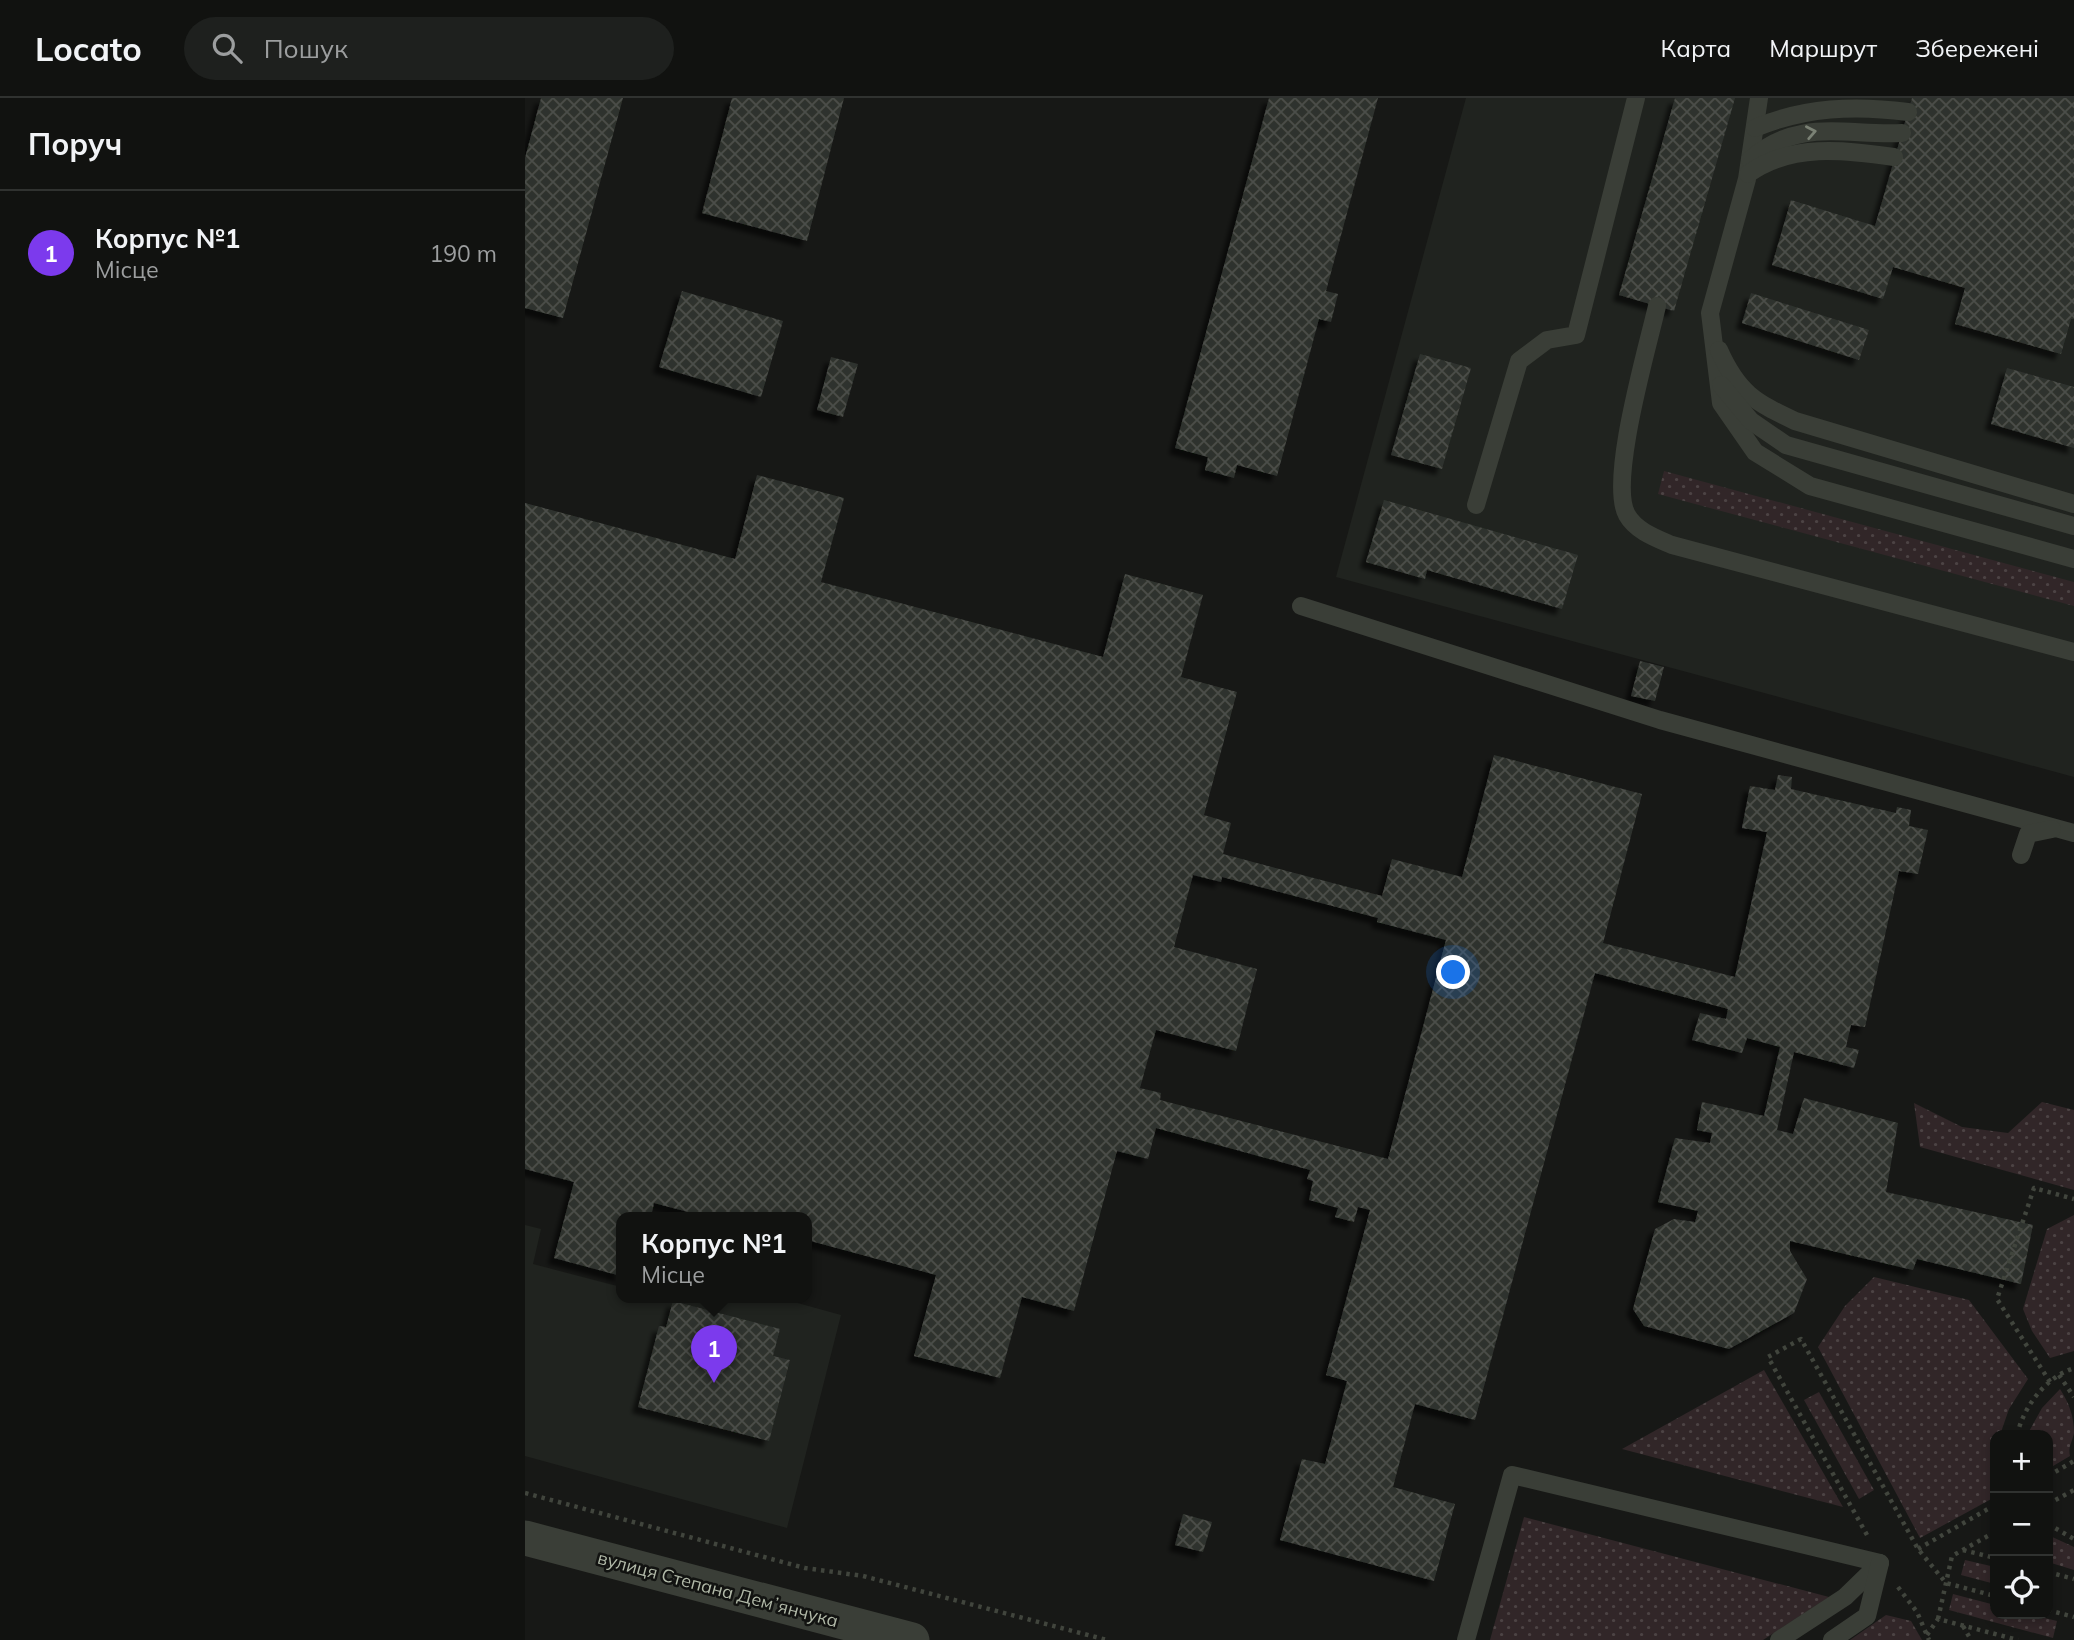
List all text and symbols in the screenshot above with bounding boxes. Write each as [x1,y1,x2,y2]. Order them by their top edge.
search box [184,17,674,80]
text: Locato [35,28,142,69]
icon: search [208,29,246,67]
text: Пошук [264,32,348,65]
text: Карта [1661,33,1731,63]
text: Маршрут [1769,33,1877,63]
text: Збережені [1915,33,2039,63]
text: Поруч [28,125,122,163]
one-way arrow [1805,125,1817,140]
text: Корпус №1 [95,222,240,255]
text: 1 [44,239,58,268]
text: 190 m [429,239,497,268]
text: Місце [95,255,159,284]
your location [1436,955,1470,989]
popup [616,1212,812,1303]
text: Корпус №1 [641,1227,787,1260]
text: Місце [641,1260,705,1289]
pin: 1 [691,1325,737,1383]
map controls [1990,1430,2053,1619]
button: + [1990,1430,2053,1493]
button: − [1990,1493,2053,1556]
street label: вулиця Степана Демʼянчука [595,1546,841,1632]
button: locate [1990,1556,2053,1619]

